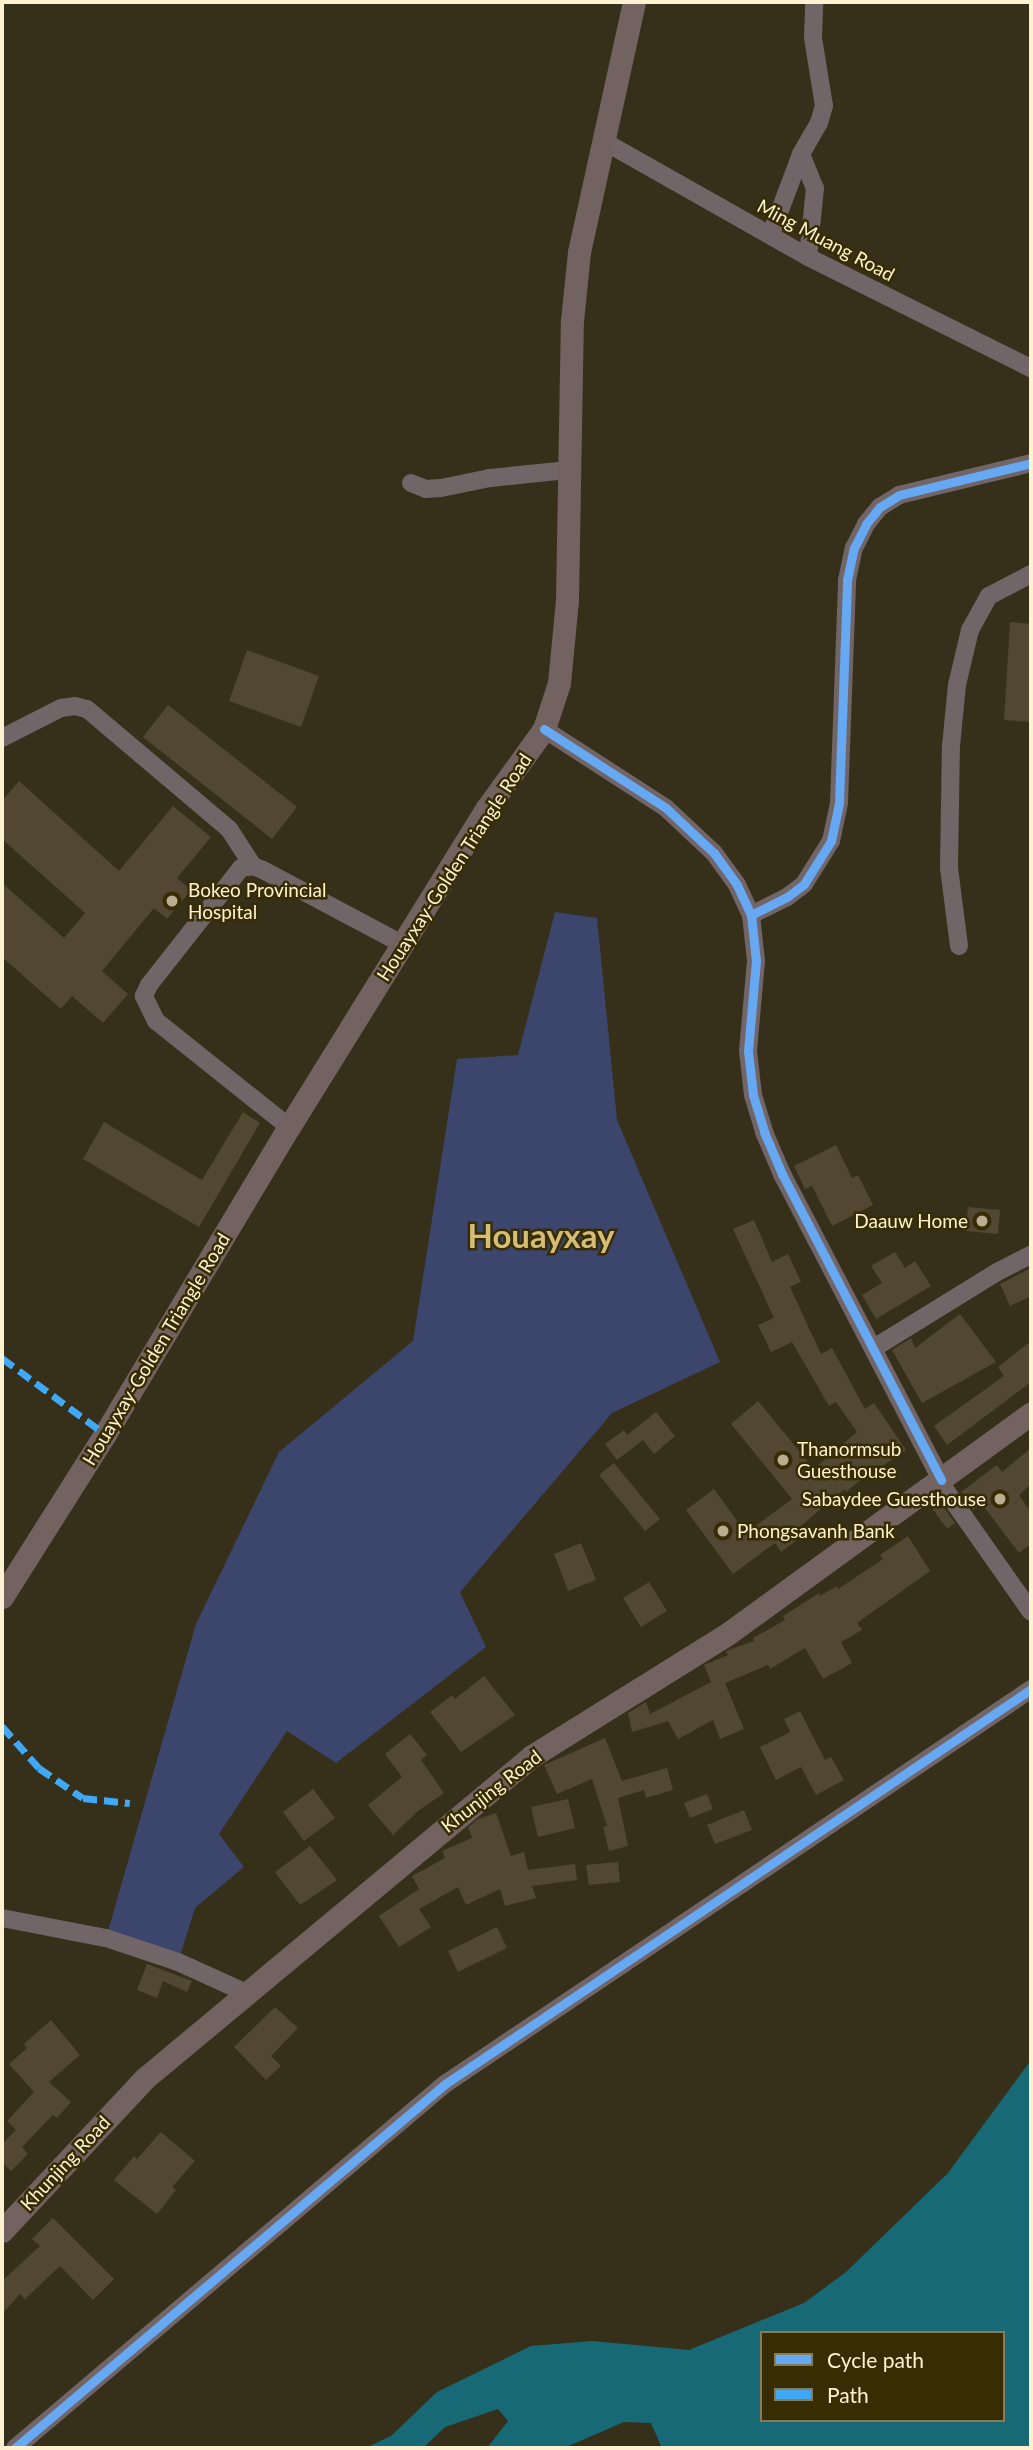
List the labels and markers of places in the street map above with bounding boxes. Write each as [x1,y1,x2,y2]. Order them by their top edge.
place label: Bokeo Provincial Hospital [188,879,326,923]
marker: Bokeo Provincial Hospital [162,891,182,911]
place label: Daauw Home [854,1210,968,1232]
marker: Daauw Home [974,1213,990,1229]
place label: Thanormsub Guesthouse [797,1438,901,1482]
marker: Thanormsub Guesthouse [775,1452,791,1468]
place label: Sabaydee Guesthouse [802,1488,986,1510]
marker: Sabaydee Guesthouse [992,1491,1008,1507]
place label: Phongsavanh Bank [737,1520,895,1542]
marker: Phongsavanh Bank [715,1523,731,1539]

